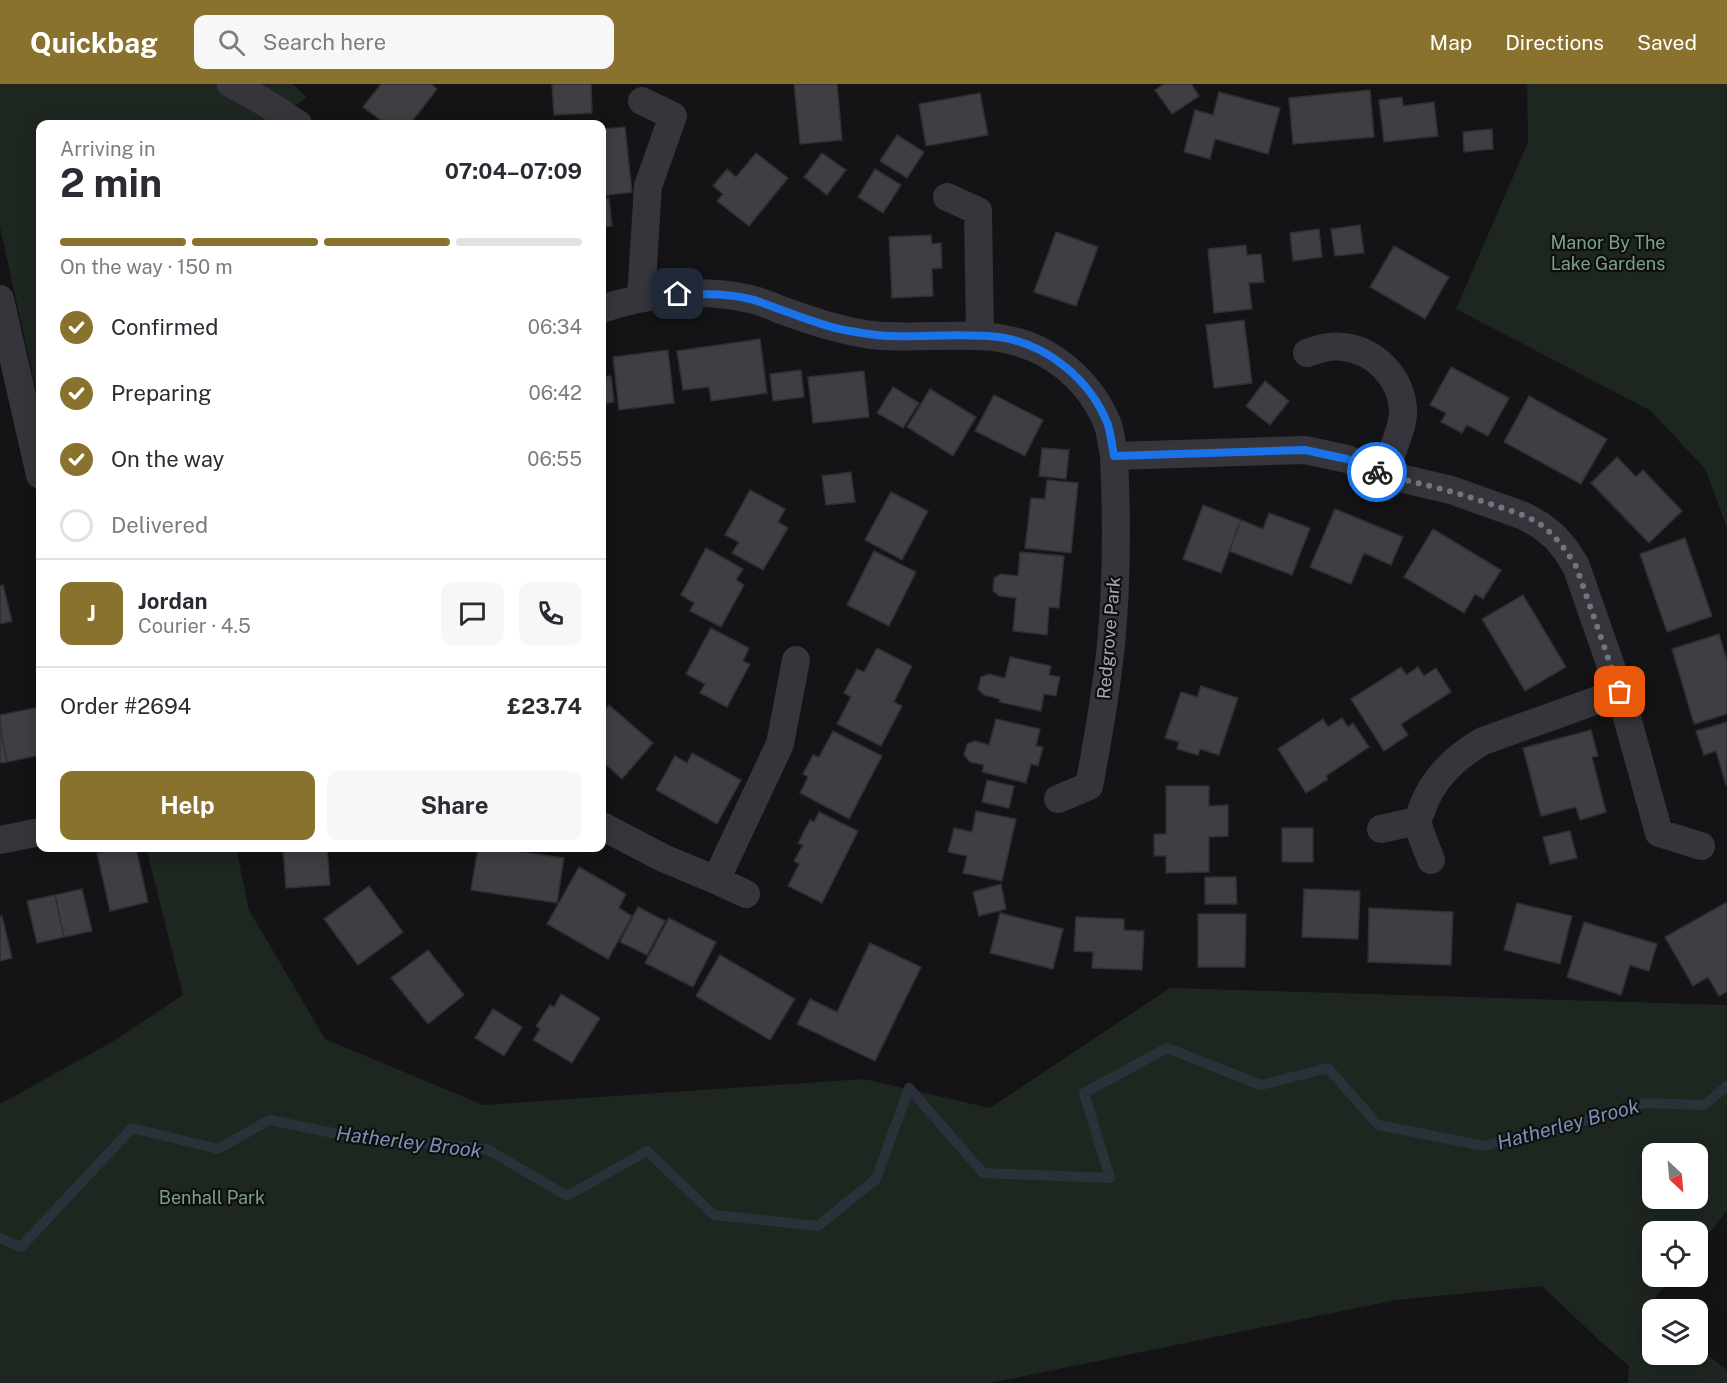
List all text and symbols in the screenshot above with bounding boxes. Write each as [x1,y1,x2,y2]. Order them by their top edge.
search box [194,15,614,69]
text: Quickbag [30,26,158,59]
icon: search [215,26,248,59]
text: Search here [263,29,386,55]
text: Map [1430,30,1472,55]
text: Directions [1505,30,1604,55]
text: Saved [1637,30,1697,55]
text: Arriving in [60,137,155,161]
text: 07:04–07:09 [445,158,582,184]
text: 2 min [60,160,162,206]
park label: Manor By The Lake Gardens [1550,232,1666,274]
text: On the way · 150 m [60,255,232,279]
pin [652,268,703,319]
icon: home [661,277,694,310]
icon: check [60,311,93,344]
text: Confirmed [111,314,218,340]
text: 06:34 [528,315,582,339]
icon: check [60,377,93,410]
text: Preparing [111,380,212,406]
text: 06:42 [529,381,582,405]
courier [1347,442,1407,502]
icon: check [60,443,93,476]
text: On the way [111,446,224,472]
text: 06:55 [527,447,582,471]
icon: bike [1361,456,1394,489]
text: Delivered [111,512,208,538]
street label: Redgrove Park [1093,576,1124,700]
button: chat [441,582,504,645]
button: phone [519,582,582,645]
text: Jordan [138,588,207,614]
text: J [87,600,96,626]
text: Courier · 4.5 [138,614,251,638]
pin [1594,666,1645,717]
icon: bag [1603,675,1636,708]
text: Order #2694 [60,693,191,719]
text: £23.74 [507,693,582,719]
button: Help [60,771,315,840]
button: Share [327,771,582,840]
water label: Hatherley Brook [1494,1093,1642,1155]
water label: Hatherley Brook [335,1121,483,1163]
north arrow [1642,1143,1708,1209]
map controls [1642,1143,1708,1365]
park label: Benhall Park [159,1187,265,1208]
button: locate [1642,1221,1708,1287]
button: layers [1642,1299,1708,1365]

